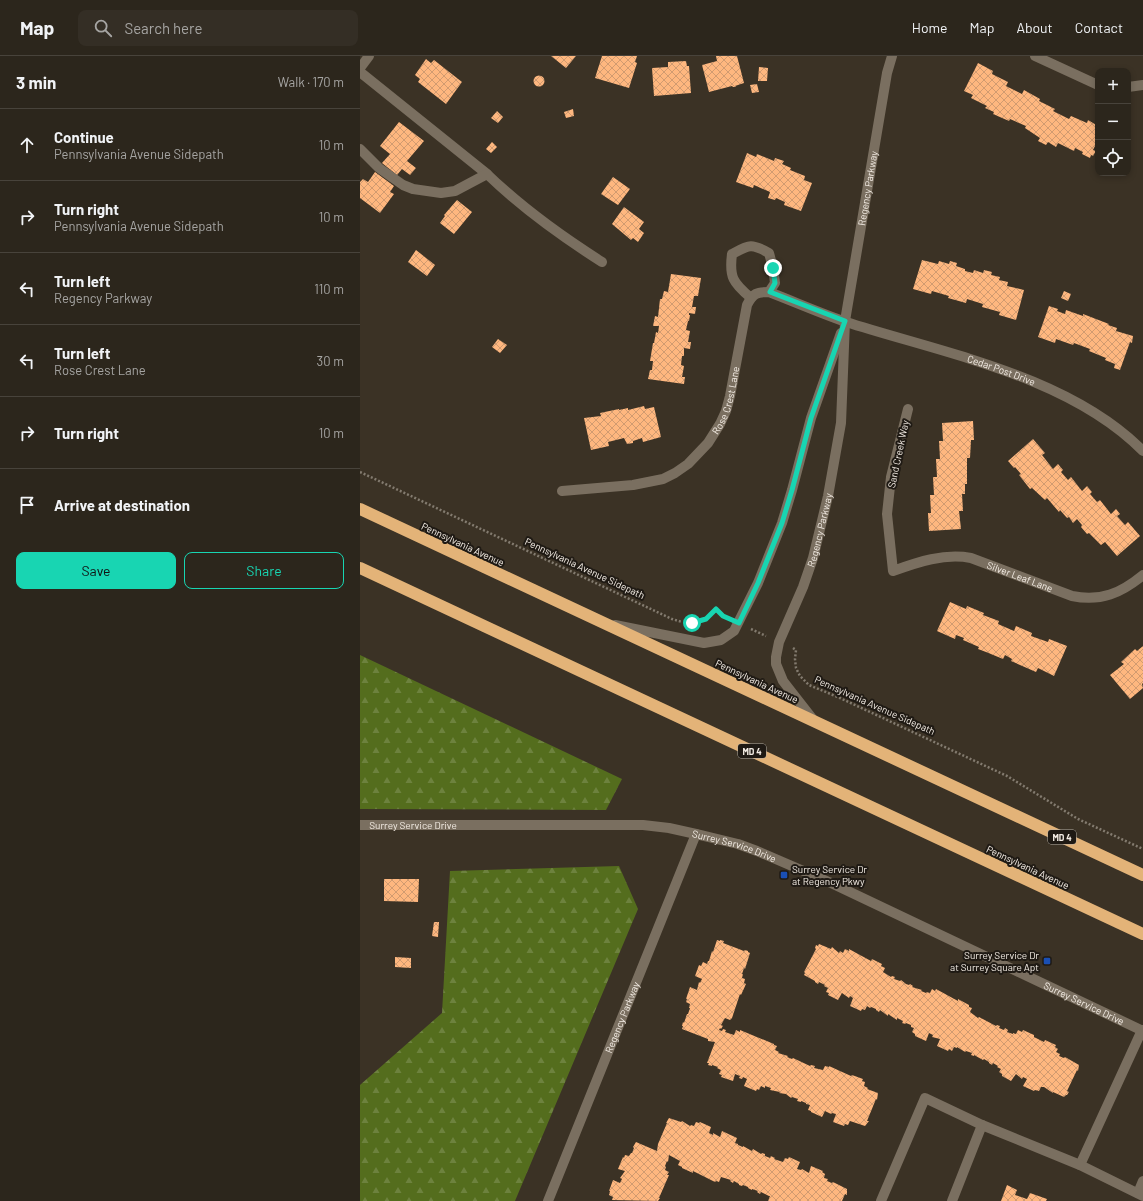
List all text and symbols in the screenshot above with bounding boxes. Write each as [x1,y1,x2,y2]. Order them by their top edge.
search box [78,10,358,46]
text: Map [20,16,54,39]
icon: search [92,17,114,39]
text: Search here [124,19,202,37]
text: Home [912,19,948,36]
text: Map [970,19,994,36]
text: About [1016,19,1053,36]
text: Contact [1075,19,1123,36]
map controls [1095,68,1131,176]
button: + [1095,68,1131,104]
text: 3 min [16,72,56,92]
text: Walk · 170 m [278,74,344,90]
button: − [1095,104,1131,140]
text: Continue [54,128,114,146]
icon: ahead [16,134,38,156]
text: 10 m [319,137,344,153]
button: locate [1095,140,1131,176]
text: Pennsylvania Avenue Sidepath [54,146,224,162]
street label: Regency Parkway [855,150,880,227]
text: Turn right [54,200,119,218]
icon: right [16,206,38,228]
text: 10 m [319,209,344,225]
text: Pennsylvania Avenue Sidepath [54,218,224,234]
route end [764,259,782,277]
text: Turn left [54,272,110,290]
icon: left [16,278,38,300]
text: 110 m [314,281,344,297]
text: Regency Parkway [54,290,152,306]
text: Turn left [54,344,110,362]
icon: left [16,350,38,372]
street label: Cedar Post Drive [966,352,1037,388]
text: 30 m [317,353,344,369]
text: Rose Crest Lane [54,362,146,378]
street label: Rose Crest Lane [709,366,741,436]
street label: Sand Creek Way [885,419,911,489]
icon: right [16,422,38,444]
text: Turn right [54,424,119,442]
text: 10 m [319,425,344,441]
street label: Regency Parkway [804,492,834,569]
icon: arrive [16,494,38,516]
text: Arrive at destination [54,496,190,514]
street label: Pennsylvania Avenue [420,520,506,568]
street label: Pennsylvania Avenue Sidepath [523,535,647,601]
button: Save [16,552,176,589]
button: Share [184,552,344,589]
street label: Silver Leaf Lane [985,559,1055,594]
route start [683,614,701,632]
street label: Pennsylvania Avenue [714,657,800,705]
street label: Pennsylvania Avenue Sidepath [813,673,937,737]
road number: MD 4 [738,744,766,758]
street label: Surrey Service Drive [369,819,457,831]
street label: Surrey Service Drive [691,827,778,865]
road number: MD 4 [1048,830,1076,844]
street label: Pennsylvania Avenue [985,843,1071,891]
place label: Surrey Service Dr at Regency Pkwy [792,863,867,887]
marker: Surrey Service Dr at Regency Pkwy [779,870,789,880]
place label: Surrey Service Dr at Surrey Square Apt [950,949,1039,973]
marker: Surrey Service Dr at Surrey Square Apt [1042,956,1052,966]
street label: Surrey Service Drive [1042,979,1126,1027]
street label: Regency Parkway [602,980,642,1055]

